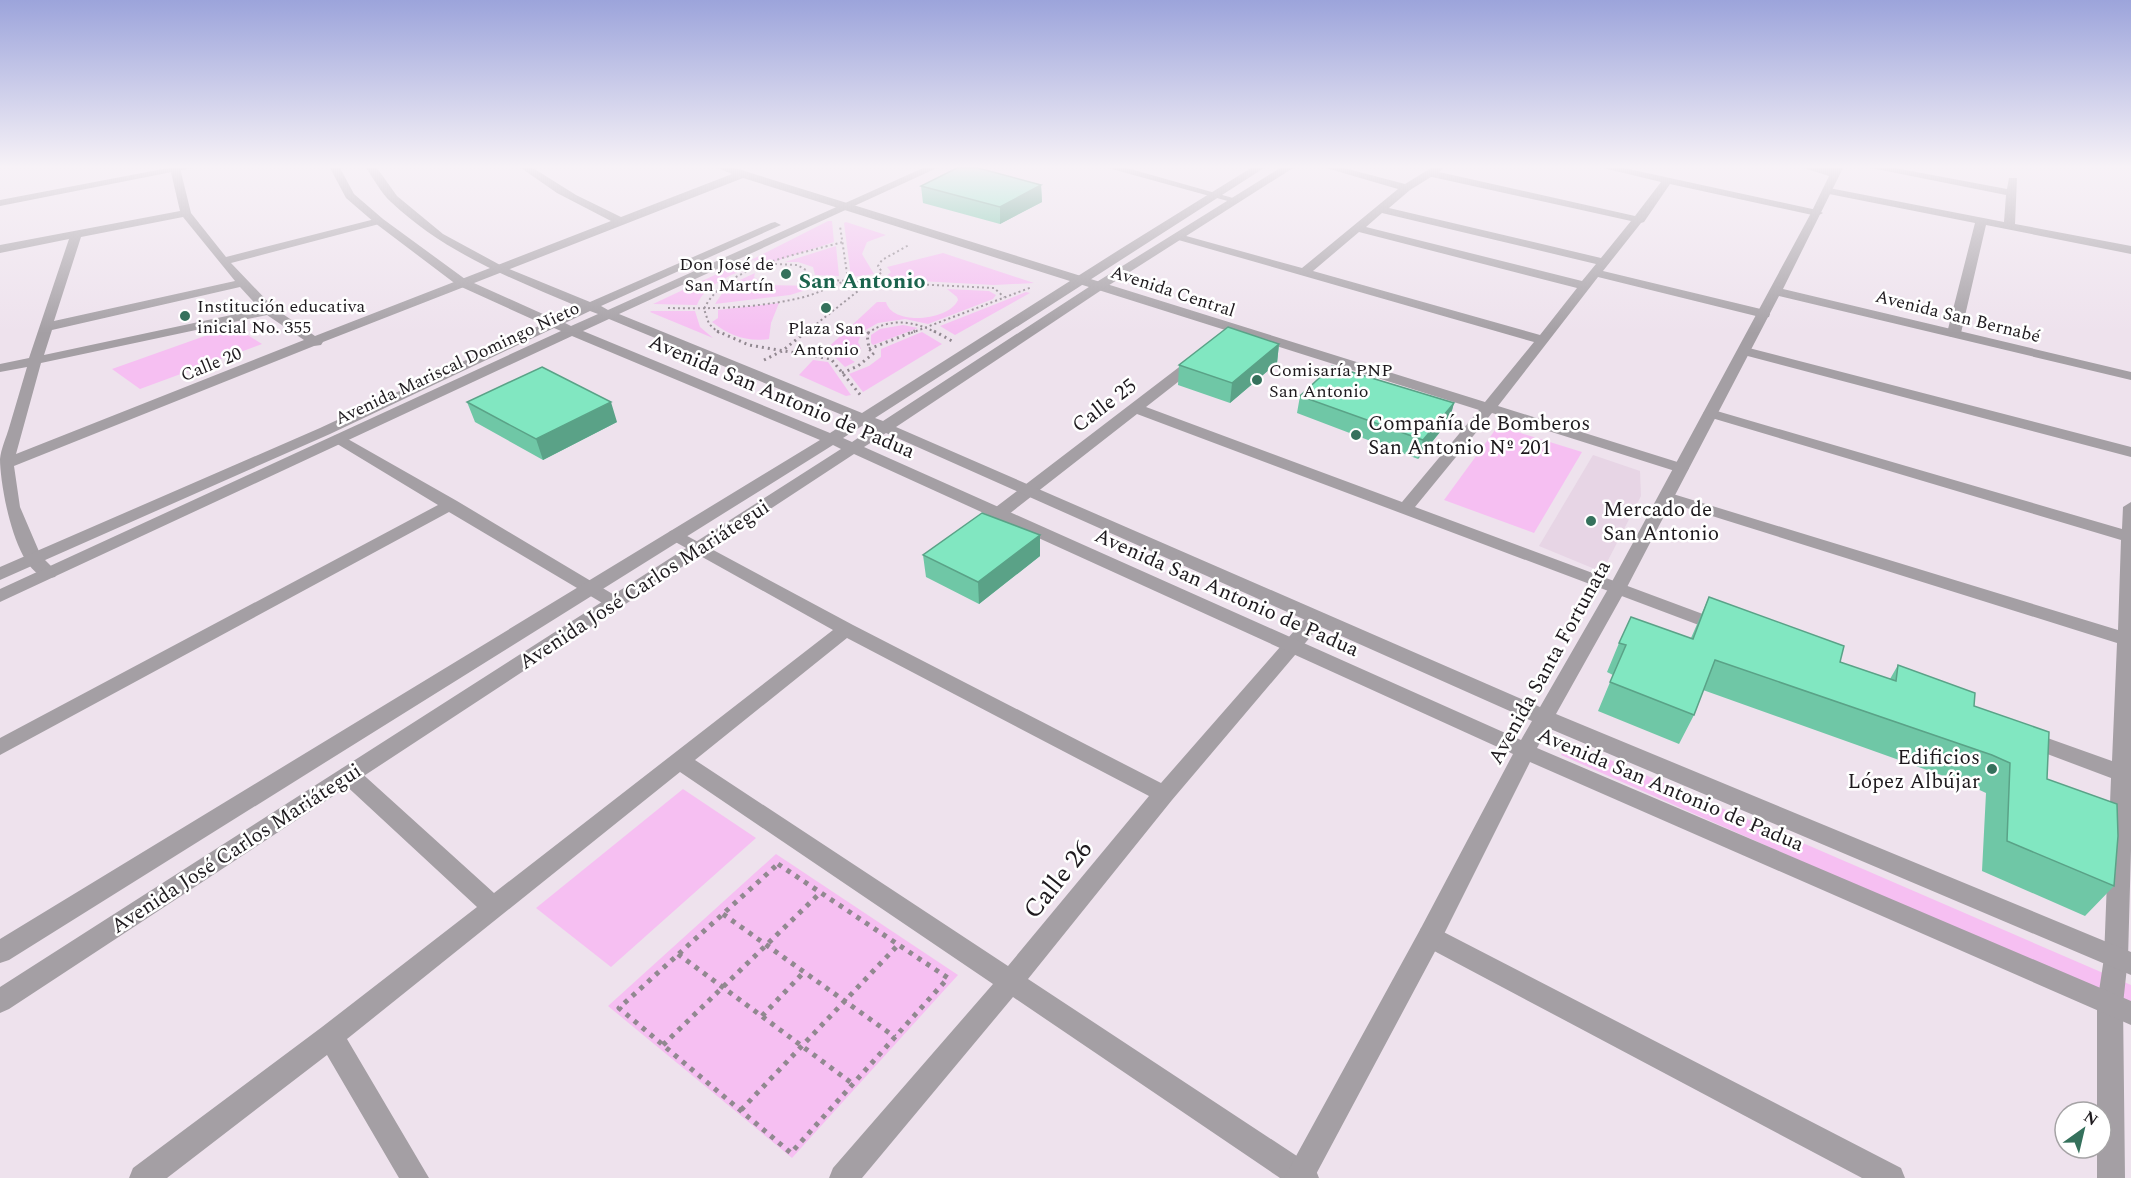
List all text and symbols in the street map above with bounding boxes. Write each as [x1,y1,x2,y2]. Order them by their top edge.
place label: Don José de San Martín [679,251,774,299]
street label: Avenida Central [1107,259,1239,324]
district label: San Antonio [798,265,926,298]
marker: Don José de San Martín [779,267,793,281]
street label: Avenida San Bernabé [1873,283,2043,350]
place label: Institución educativa inicial No. 355 [197,293,365,341]
street label: Avenida Mariscal Domingo Nieto [330,295,584,432]
marker: Plaza San Antonio [819,301,833,315]
marker: Institución educativa inicial No. 355 [178,309,192,323]
place label: Plaza San Antonio [788,315,864,363]
street label: Avenida San Antonio de Padua [643,326,920,468]
street label: Calle 20 [177,340,246,389]
place label: Comisaría PNP San Antonio [1269,357,1393,405]
street label: Calle 25 [1065,371,1144,441]
marker: Comisaría PNP San Antonio [1250,373,1264,387]
place label: Compañía de Bomberos San Antonio Nº 201 [1368,408,1590,464]
marker: Compañía de Bomberos San Antonio Nº 201 [1349,428,1363,442]
street label: Avenida José Carlos Mariátegui [513,492,776,678]
place label: Mercado de San Antonio [1603,494,1719,550]
marker: Mercado de San Antonio [1584,514,1598,528]
street label: Avenida San Antonio de Padua [1089,520,1365,666]
street label: Avenida Santa Fortunata [1480,554,1620,771]
street label: Avenida San Antonio de Padua [1532,719,1809,861]
place label: Edificios López Albújar [1847,742,1980,798]
street label: Avenida José Carlos Mariátegui [105,756,368,942]
marker: Edificios López Albújar [1985,762,1999,776]
street label: Calle 26 [1013,831,1102,928]
north arrow [2053,1100,2113,1160]
text: N [2079,1105,2103,1132]

